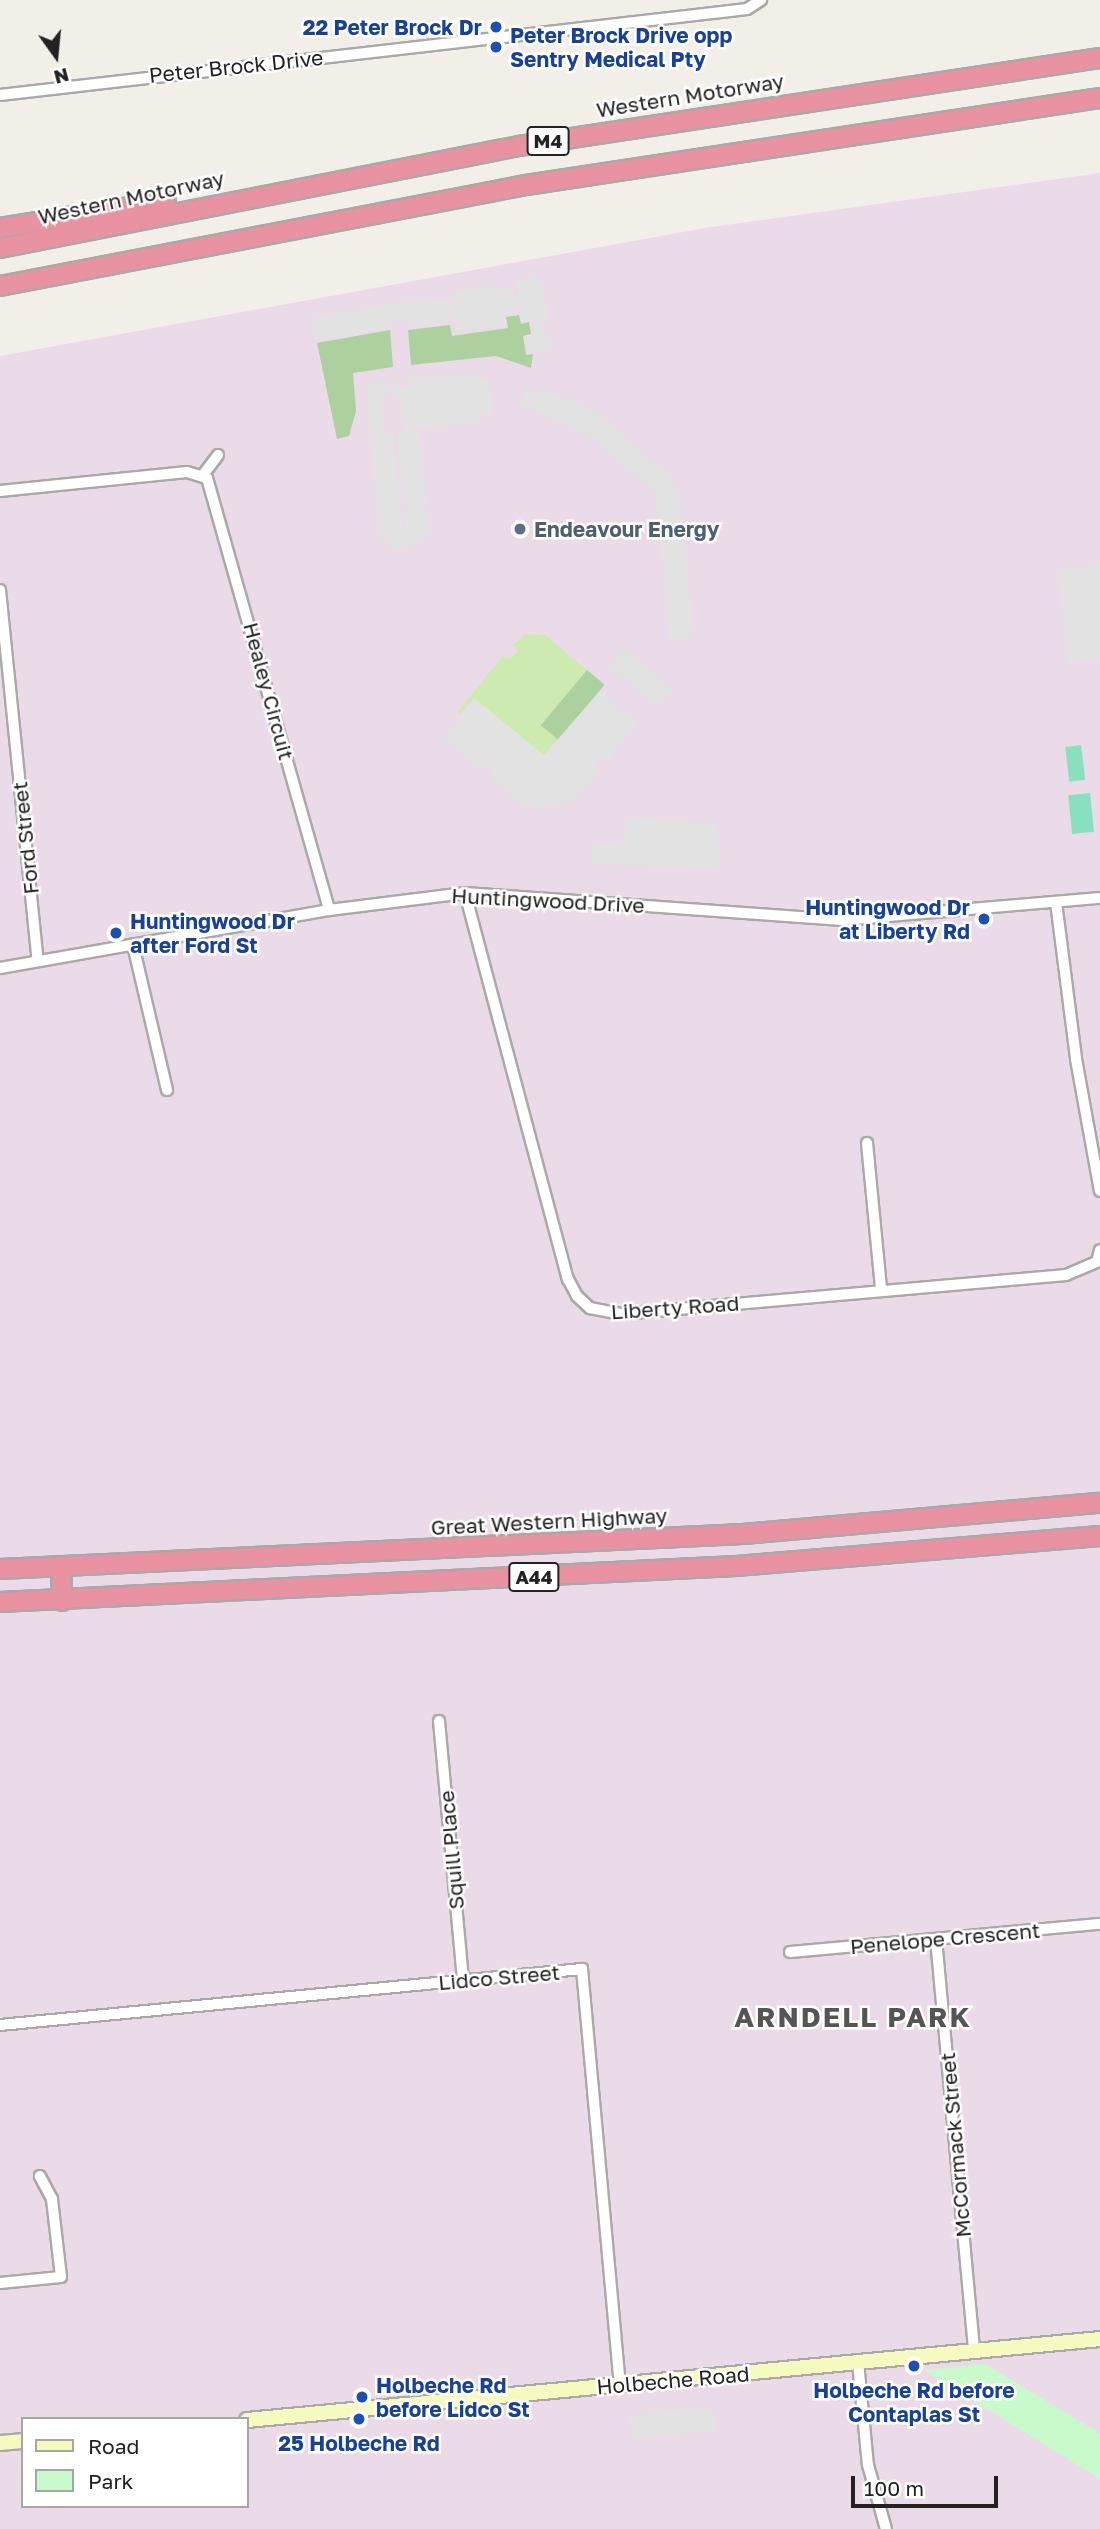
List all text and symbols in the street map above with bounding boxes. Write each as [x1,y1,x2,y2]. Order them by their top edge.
place label: 22 Peter Brock Dr [303,14,482,40]
marker: 22 Peter Brock Dr [488,19,504,35]
north arrow [21,21,91,91]
place label: Peter Brock Drive opp Sentry Medical Pty [510,22,732,72]
marker: Peter Brock Drive opp Sentry Medical Pty [488,39,504,55]
street label: Peter Brock Drive [148,44,324,88]
text: N [52,64,72,90]
street label: Western Motorway [594,68,786,122]
road number: M4 [525,125,571,156]
street label: Western Motorway [36,165,226,229]
place label: Endeavour Energy [534,516,719,542]
marker: Endeavour Energy [512,521,528,537]
street label: Healey Circuit [239,619,299,763]
street label: Ford Street [7,780,43,896]
street label: Huntingwood Drive [451,882,645,918]
place label: Huntingwood Dr at Liberty Rd [805,894,970,944]
place label: Huntingwood Dr after Ford St [130,908,295,958]
marker: Huntingwood Dr at Liberty Rd [976,911,992,927]
marker: Huntingwood Dr after Ford St [108,925,124,941]
street label: Liberty Road [610,1290,740,1324]
street label: Great Western Highway [430,1502,668,1540]
road number: A44 [508,1562,560,1592]
street label: Squill Place [433,1789,469,1911]
street label: Penelope Crescent [849,1917,1041,1959]
street label: Lidco Street [437,1959,561,1995]
district label: ARNDELL PARK [736,2000,970,2034]
street label: McCormack Street [934,2051,976,2239]
marker: Holbeche Rd before Contaplas St [906,2358,922,2374]
street label: Holbeche Road [595,2361,751,2399]
place label: Holbeche Rd before Lidco St [376,2372,530,2422]
place label: Holbeche Rd before Contaplas St [813,2377,1015,2427]
marker: Holbeche Rd before Lidco St [354,2389,370,2405]
marker: 25 Holbeche Rd [351,2411,367,2427]
legend [21,2417,248,2508]
place label: 25 Holbeche Rd [278,2430,440,2456]
text: Road [88,2433,139,2459]
scale bar [855,2462,1002,2506]
text: Park [88,2468,133,2494]
text: 100 m [864,2475,924,2501]

